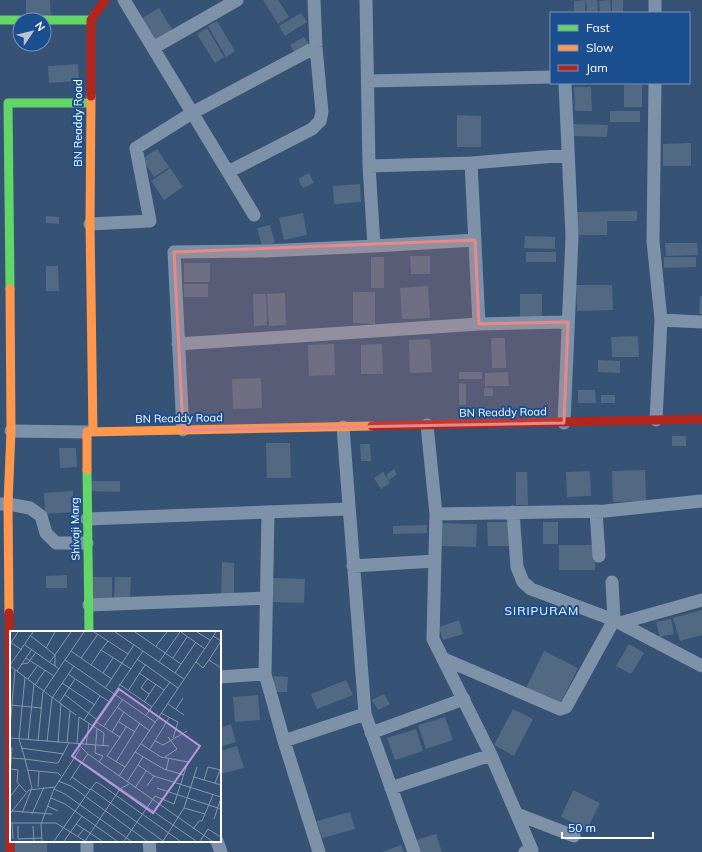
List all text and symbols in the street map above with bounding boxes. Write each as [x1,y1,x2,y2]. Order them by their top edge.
north arrow [12,12,52,52]
legend [550,12,690,84]
text: N [32,19,48,34]
text: Fast [586,20,610,35]
text: Slow [586,40,614,55]
text: Jam [586,60,608,75]
street label: BN Readdy Road [71,79,85,167]
street label: BN Readdy Road [459,404,547,420]
street label: BN Readdy Road [135,410,223,426]
street label: Shivaji Marg [67,497,83,561]
district label: SIRIPURAM [505,603,579,618]
inset map [10,631,221,842]
scale bar [562,814,653,840]
text: 50 m [568,820,596,835]

